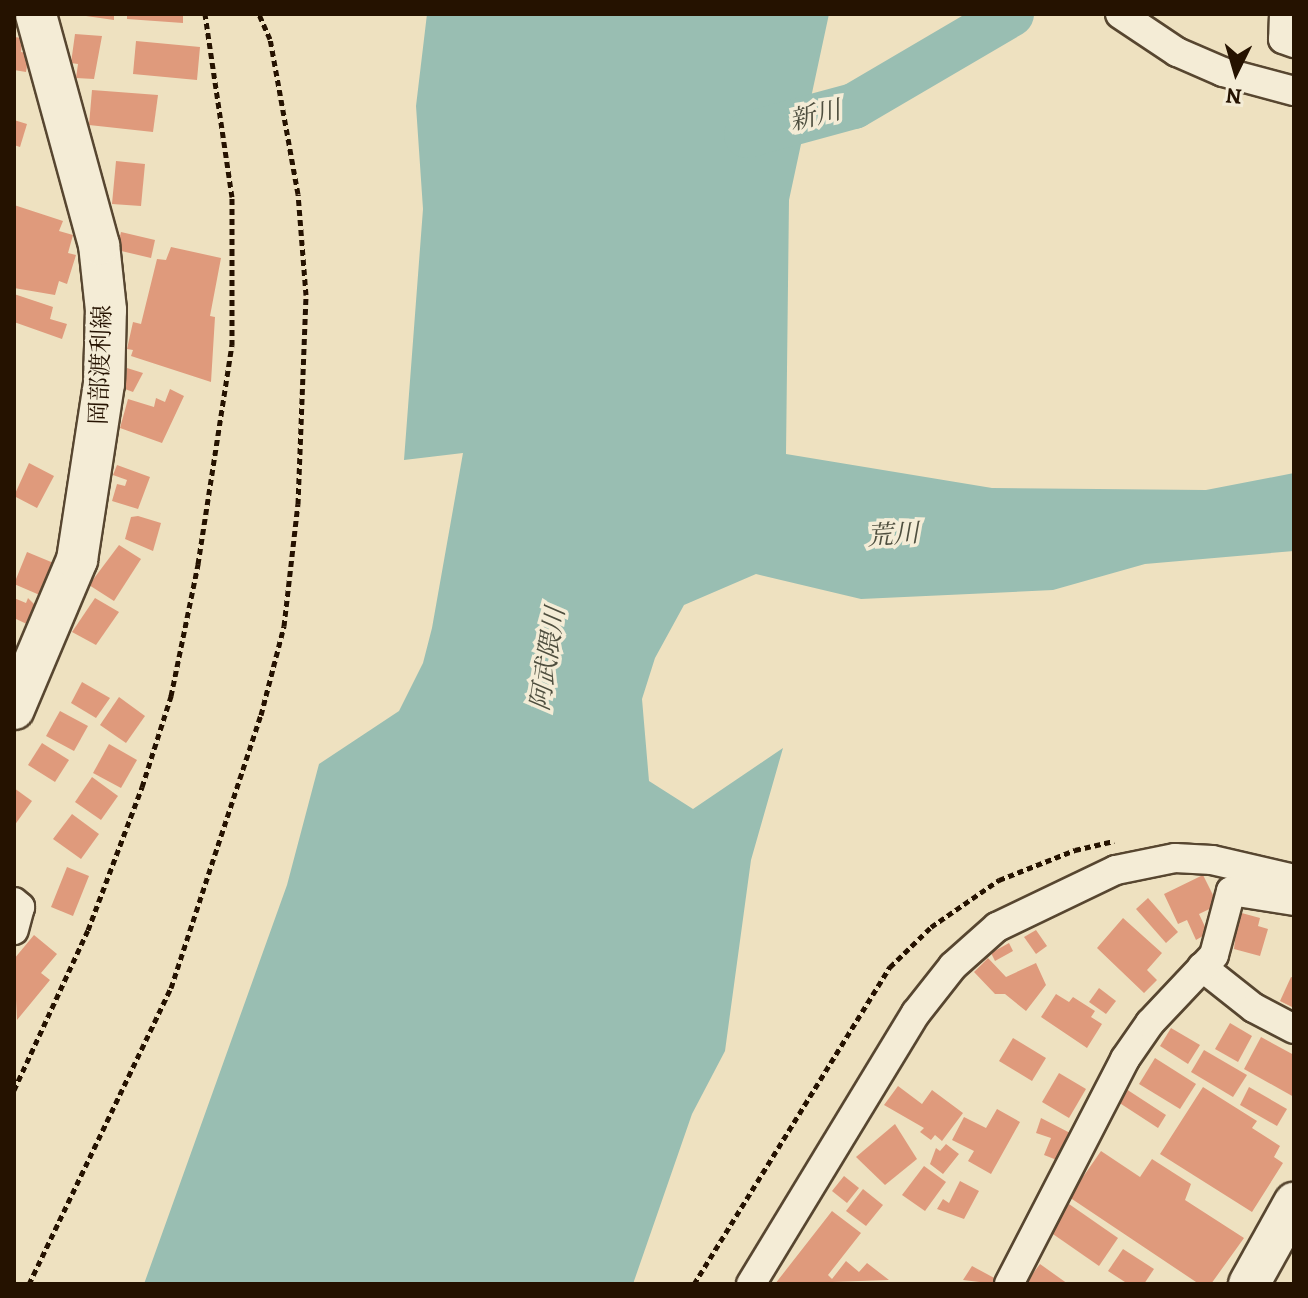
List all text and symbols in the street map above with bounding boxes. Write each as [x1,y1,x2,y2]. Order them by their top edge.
north arrow [1196,32,1276,112]
text: N [1225,80,1243,112]
water label: 新川 [786,95,844,137]
street label: 岡部渡利線 [85,305,117,425]
water label: 荒川 [866,518,920,552]
water label: 阿武隈川 [524,605,572,713]

